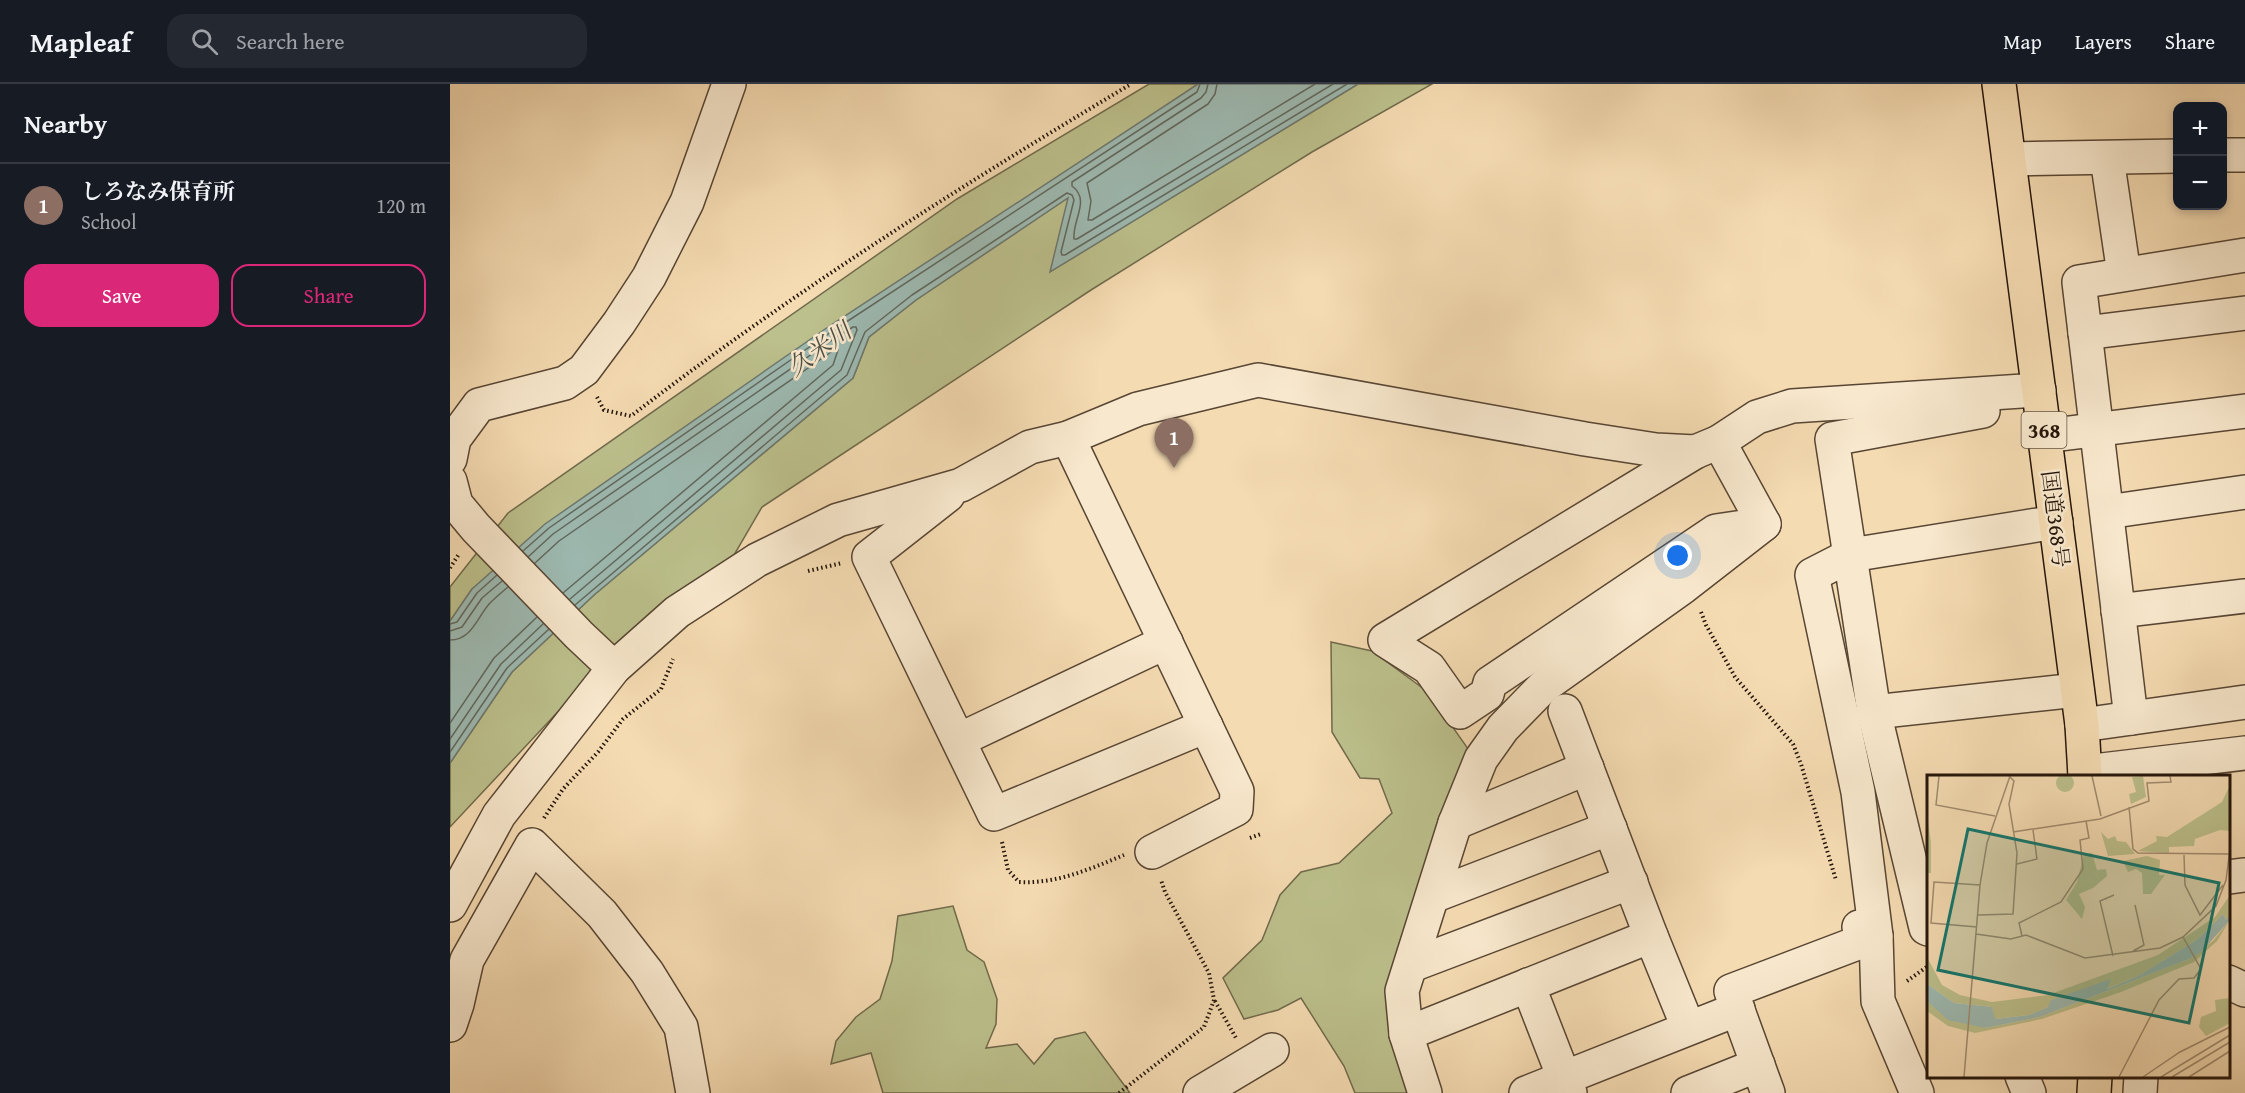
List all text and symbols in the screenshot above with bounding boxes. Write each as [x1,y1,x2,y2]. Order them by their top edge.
search box [167,14,587,68]
text: Mapleaf [30,21,131,62]
icon: search [188,25,221,58]
text: Search here [236,25,345,57]
text: Map [2003,26,2042,57]
text: Layers [2075,26,2132,57]
text: Share [2165,26,2215,57]
map controls [2173,102,2227,210]
button: + [2173,102,2227,156]
text: Nearby [24,104,107,143]
button: − [2173,156,2227,210]
text: しろなみ保育所 [81,175,235,207]
text: 1 [38,191,49,220]
text: 120 m [376,191,426,220]
text: School [81,207,137,236]
button: Save [24,264,219,327]
button: Share [231,264,426,327]
water label: 久米川 [780,312,861,384]
road number: 368 [2022,412,2066,448]
pin: 1 [1154,418,1194,468]
street label: 国道368号 [2034,469,2078,569]
your location [1663,541,1692,570]
inset map [1927,775,2230,1078]

